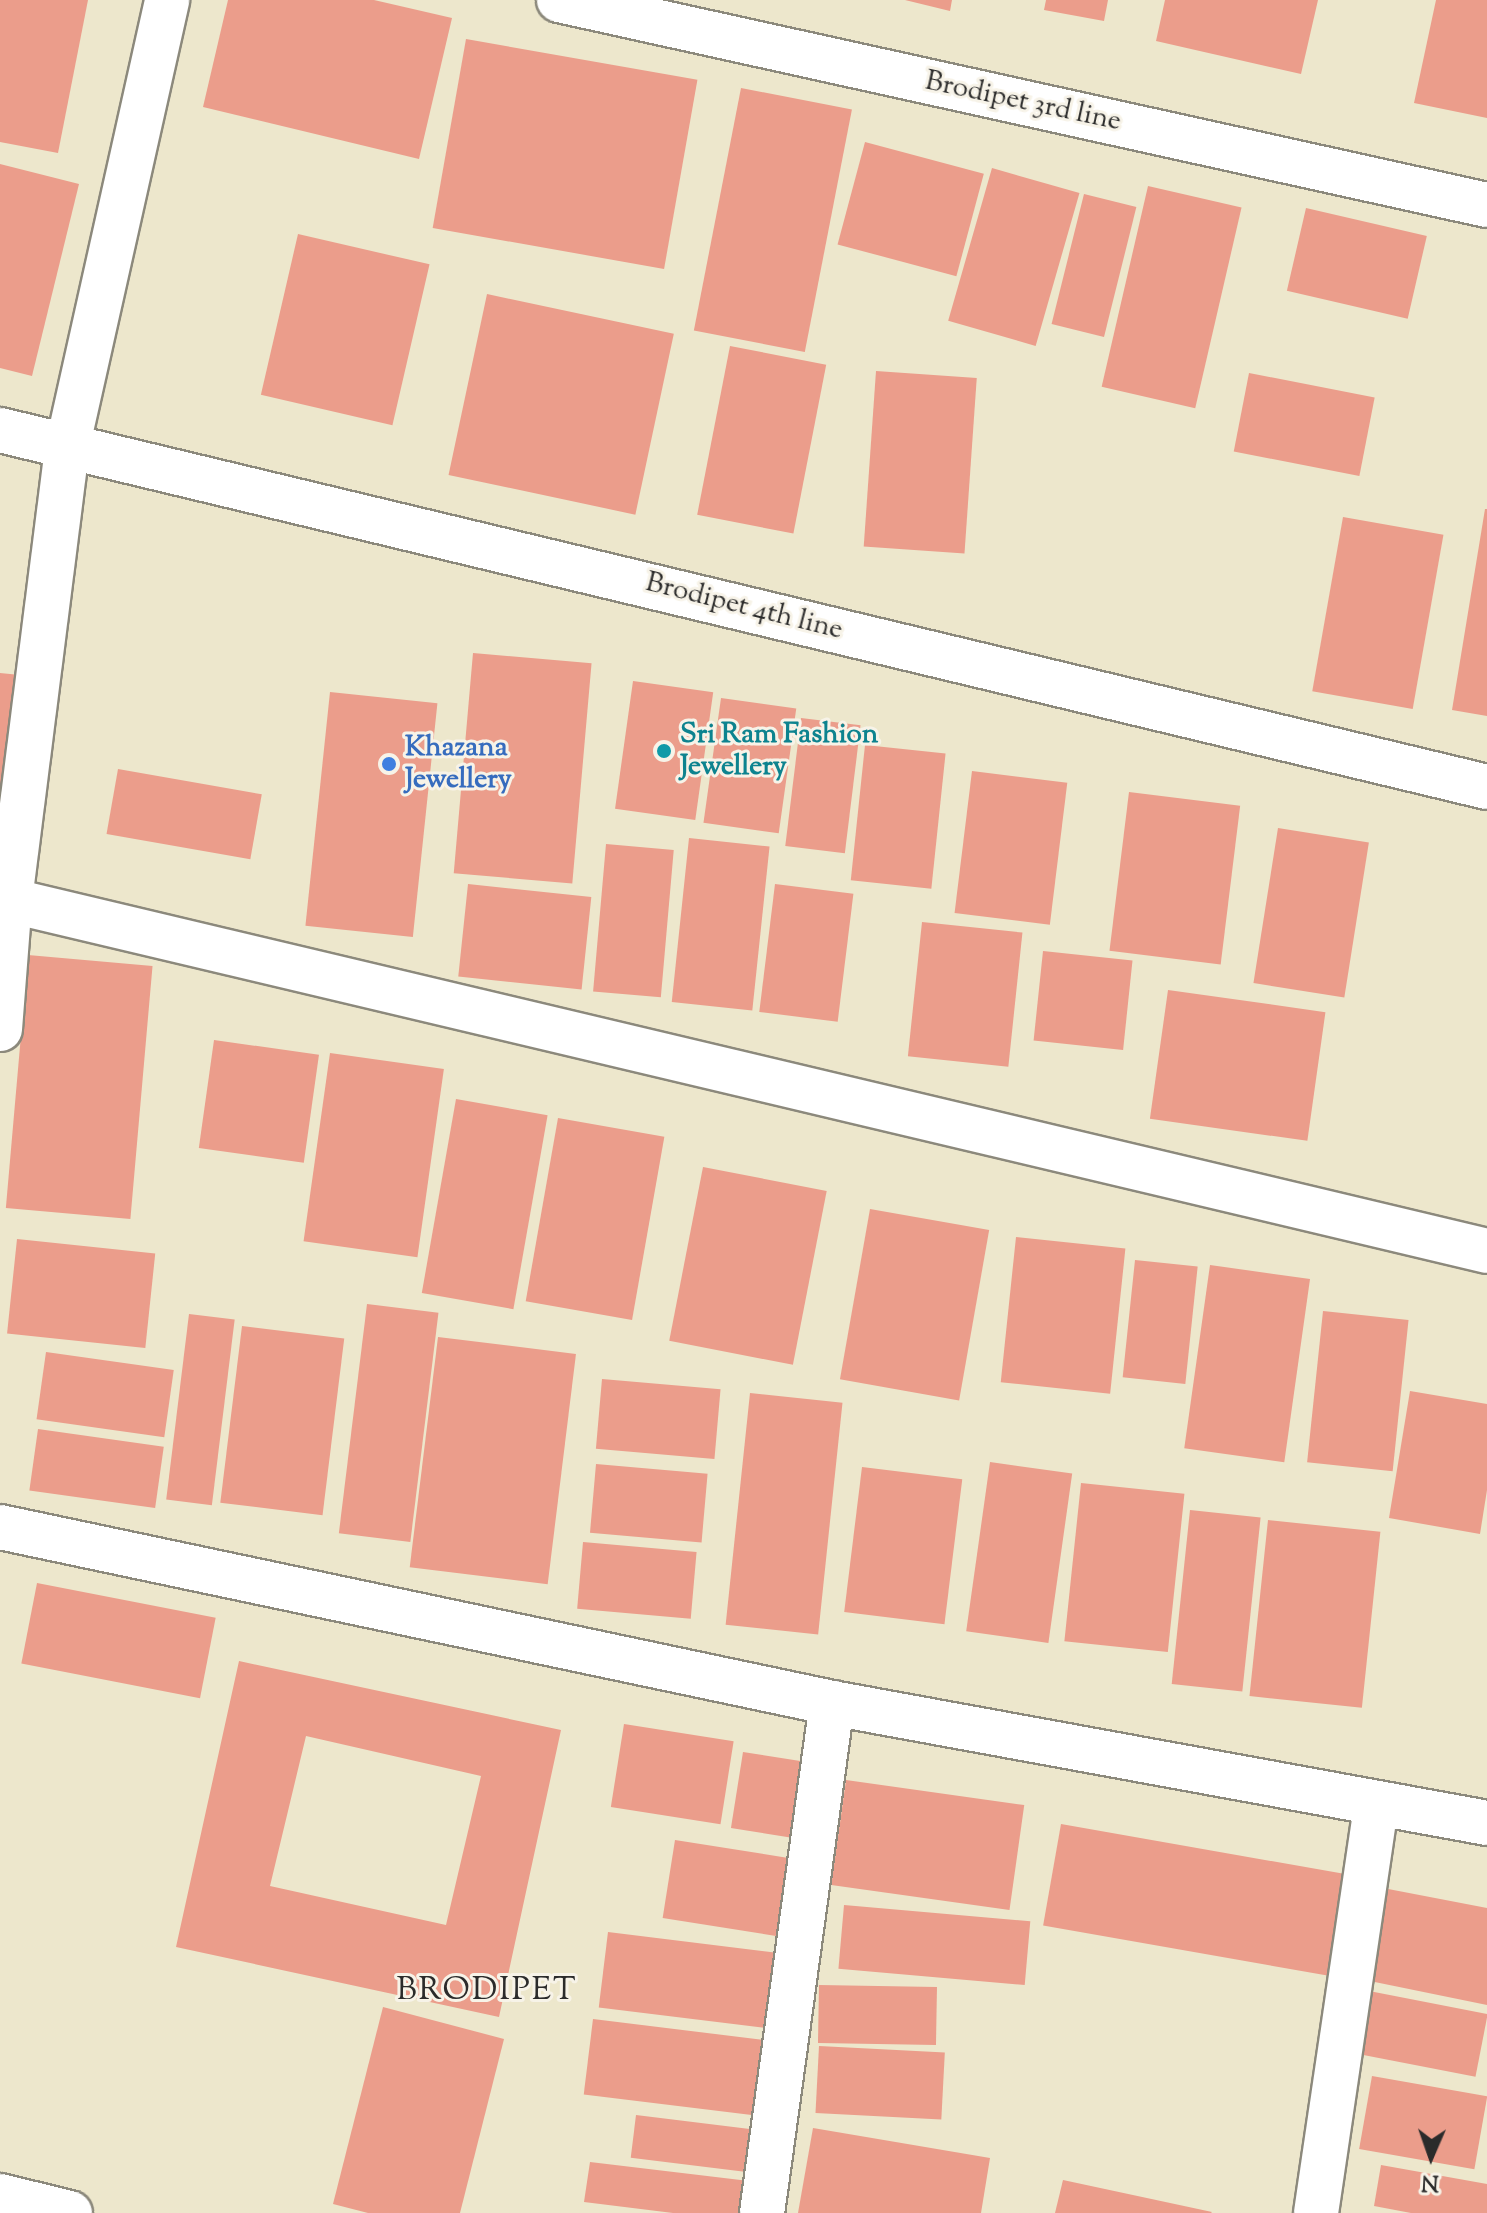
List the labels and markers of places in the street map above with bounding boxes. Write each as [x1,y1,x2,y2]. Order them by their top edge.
place label: Sri Ram Fashion Jewellery [680,718,878,784]
place label: Khazana Jewellery [405,731,512,797]
marker: Sri Ram Fashion Jewellery [655,742,673,760]
marker: Khazana Jewellery [380,755,398,773]

